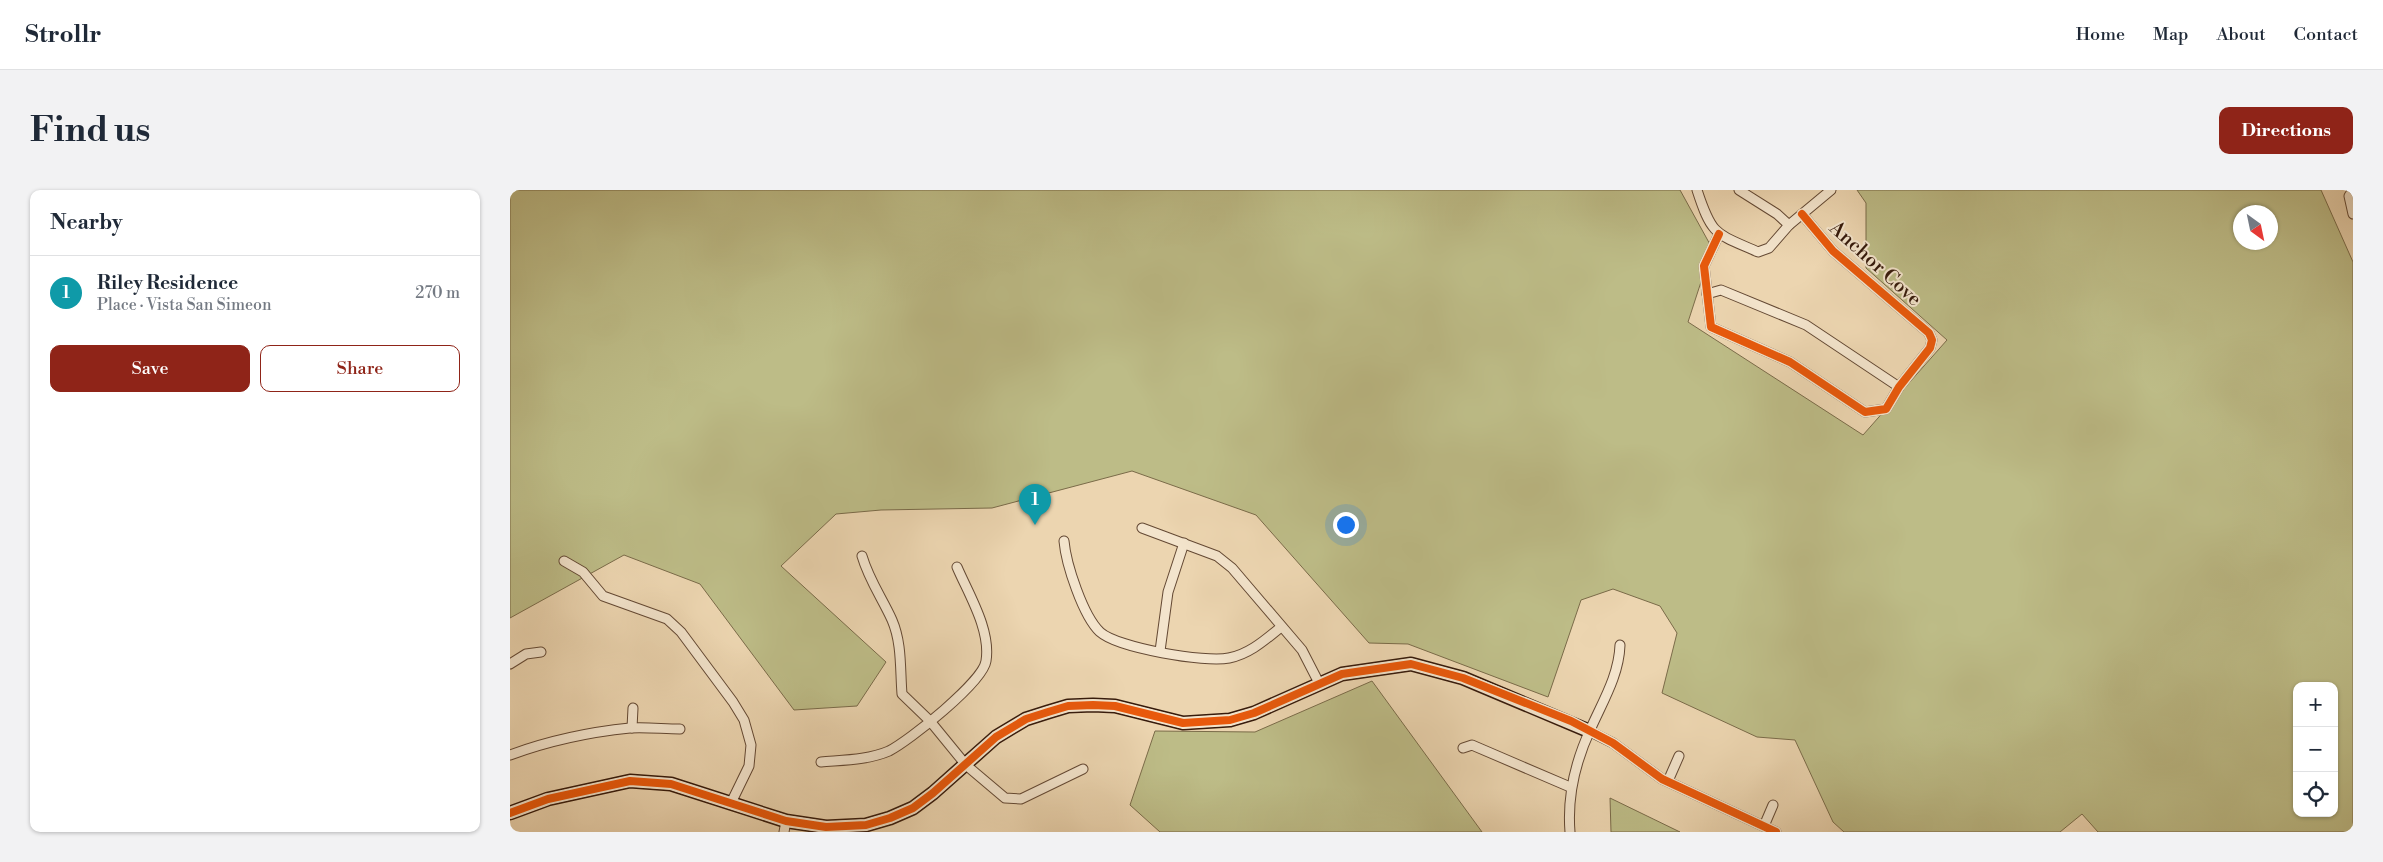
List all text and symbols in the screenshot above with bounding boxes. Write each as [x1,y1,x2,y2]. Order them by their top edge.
text: Strollr [25,20,101,50]
text: Home [2076,23,2125,46]
text: Map [2153,23,2189,46]
text: About [2217,23,2266,46]
text: Contact [2294,23,2358,46]
button: Directions [2219,107,2353,154]
text: Find us [30,109,150,152]
north arrow [2233,205,2278,250]
text: Nearby [50,210,123,236]
street label: Anchor Cove [1823,215,1926,312]
text: Riley Residence [97,271,238,295]
text: 1 [62,283,70,303]
text: 270 m [415,283,460,303]
text: Place · Vista San Simeon [97,295,272,315]
button: Save [50,345,250,392]
button: Share [260,345,460,392]
pin: 1 [1019,484,1051,525]
your location [1333,512,1359,538]
map controls [2293,682,2338,817]
button: + [2293,682,2338,727]
button: − [2293,727,2338,772]
button: locate [2293,772,2338,817]

